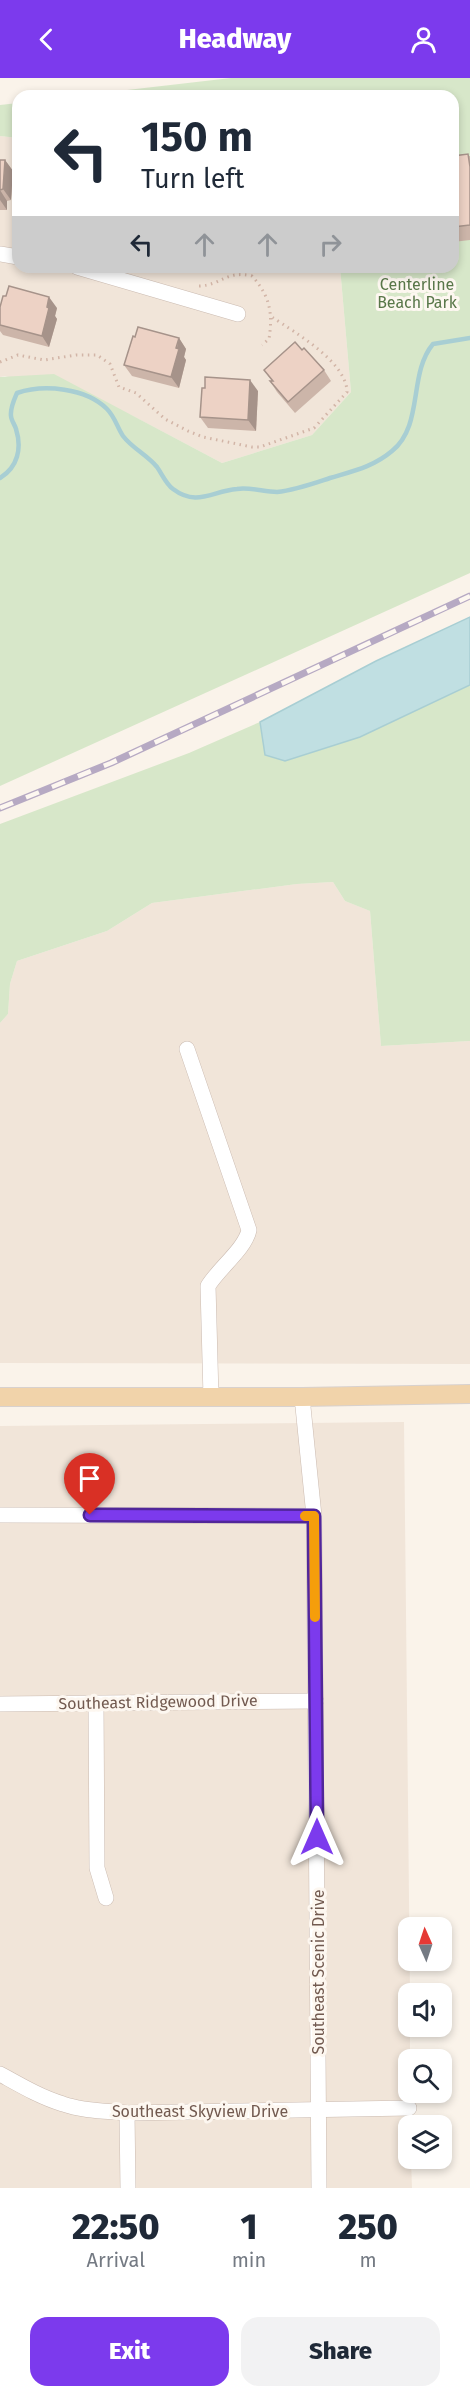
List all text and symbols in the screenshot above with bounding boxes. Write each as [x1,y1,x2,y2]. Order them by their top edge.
icon: back [30,23,63,56]
text: Headway [179,23,291,55]
icon: person [407,23,440,56]
text: 150 m [141,112,253,162]
icon: left [42,114,120,192]
text: Turn left [141,163,244,195]
icon: left [125,228,158,261]
icon: ahead [188,228,221,261]
icon: ahead [251,228,284,261]
icon: right [314,228,347,261]
park label: Centerline Beach Park [377,275,458,312]
pin [64,1453,115,1515]
icon: arrive [73,1462,106,1495]
street label: Southeast Ridgewood Drive [58,1691,258,1713]
position arrow [285,1805,349,1869]
street label: Southeast Scenic Drive [309,1889,328,2055]
north arrow [398,1917,452,1971]
map controls [398,1917,452,2169]
button: sound [398,1983,452,2037]
button: search [398,2049,452,2103]
street label: Southeast Skyview Drive [112,2102,288,2121]
button: layers [398,2115,452,2169]
text: 22:50 [72,2205,160,2249]
text: 1 [240,2205,257,2249]
text: 250 [338,2205,398,2249]
text: Arrival [87,2248,145,2272]
text: min [232,2248,266,2272]
text: m [359,2248,377,2272]
button: Exit [30,2317,229,2386]
button: Share [241,2317,440,2386]

